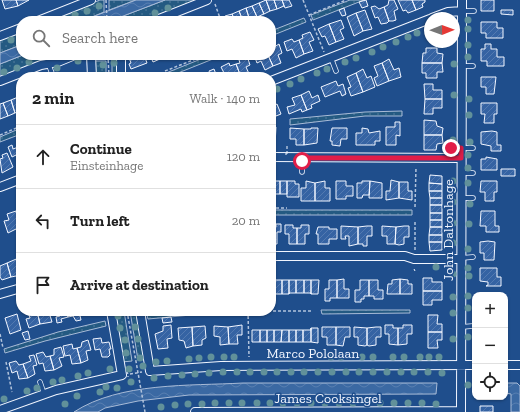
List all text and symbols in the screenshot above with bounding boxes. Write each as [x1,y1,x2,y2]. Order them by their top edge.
north arrow [424,12,460,48]
search box [16,16,276,60]
icon: search [30,27,52,49]
text: Search here [62,29,138,47]
text: 2 min [32,88,74,108]
text: Walk · 140 m [190,91,260,106]
route end [442,139,460,157]
text: Continue [70,140,132,158]
icon: ahead [32,146,54,168]
text: 120 m [227,149,260,164]
route start [293,152,311,170]
text: Einsteinhage [70,158,143,173]
street label: John Daltonhage [440,179,457,281]
icon: left [32,210,54,232]
text: Turn left [70,212,130,230]
text: 20 m [232,213,260,228]
icon: arrive [32,274,54,296]
text: Arrive at destination [70,276,209,294]
map controls [472,292,508,400]
button: + [472,292,508,328]
button: − [472,328,508,364]
street label: Marco Pololaan [267,345,359,362]
button: locate [472,364,508,400]
street label: James Cooksingel [274,390,382,407]

